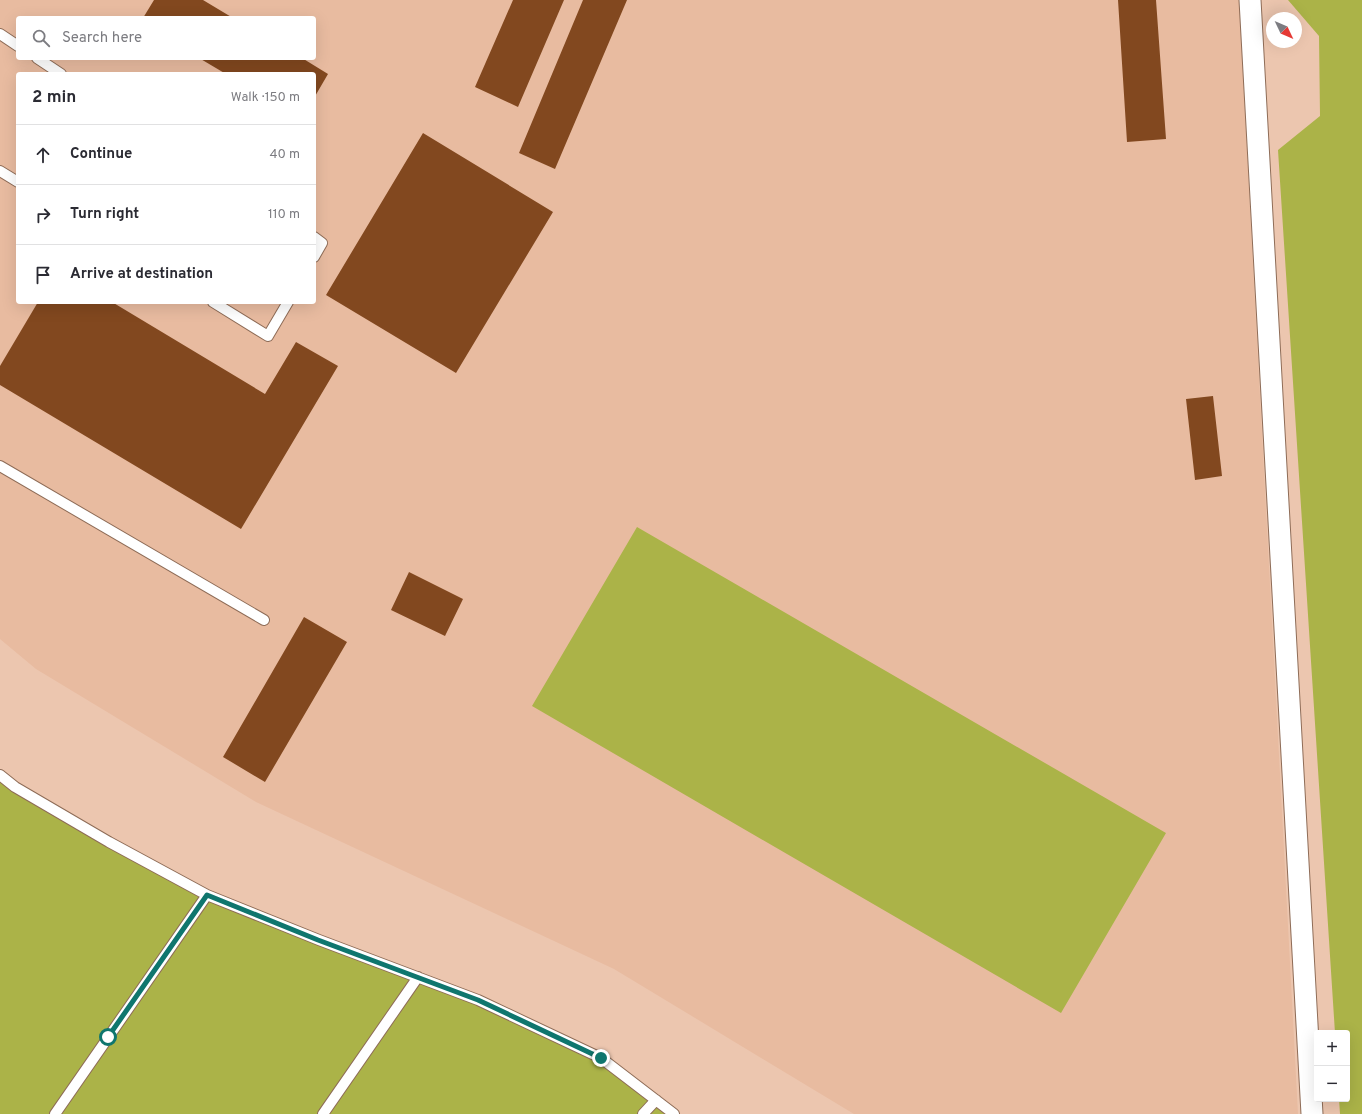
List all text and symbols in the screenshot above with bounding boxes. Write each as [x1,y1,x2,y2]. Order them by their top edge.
north arrow [1266,12,1302,48]
search box [16,16,316,60]
icon: search [30,27,52,49]
text: Search here [62,29,142,48]
text: 2 min [32,87,76,109]
text: Walk · 150 m [231,90,300,106]
icon: ahead [32,144,54,166]
text: Continue [70,145,132,164]
text: 40 m [270,147,300,163]
icon: right [32,204,54,226]
text: Turn right [70,205,139,224]
text: 110 m [268,207,300,223]
icon: arrive [32,264,54,286]
text: Arrive at destination [70,265,213,284]
route start [99,1028,117,1046]
map controls [1314,1030,1350,1102]
button: + [1314,1030,1350,1066]
route end [592,1049,610,1067]
button: − [1314,1066,1350,1102]

